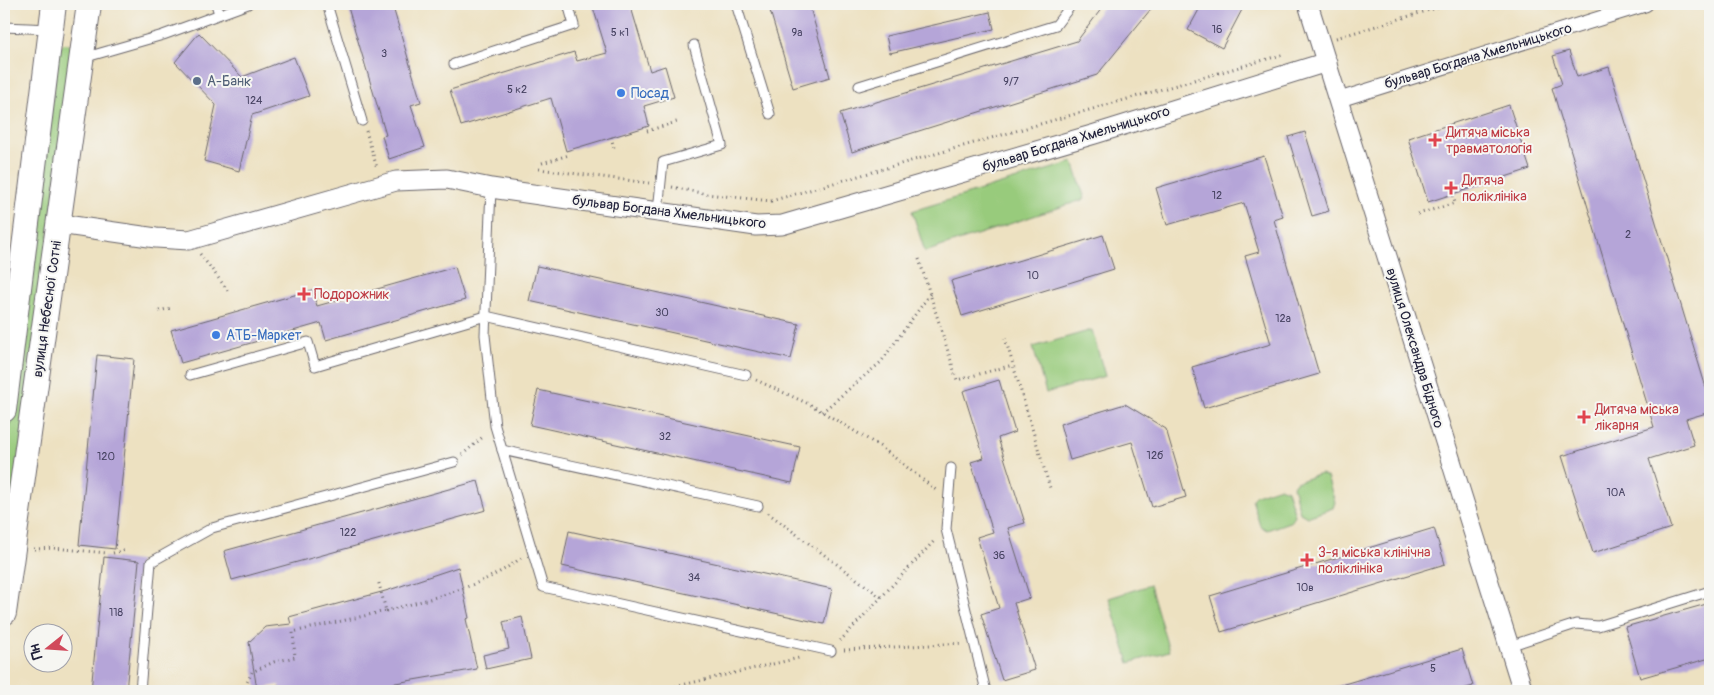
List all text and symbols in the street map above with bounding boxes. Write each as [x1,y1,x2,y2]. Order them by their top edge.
street label: бульвар Богдана Хмельницького [1382,19,1574,93]
house number: 16 [1212,23,1222,36]
house number: 5 к1 [611,26,629,39]
house number: 9а [792,26,802,39]
house number: 3 [381,47,387,60]
place label: А-Банк [207,73,251,90]
marker: А-Банк [191,75,203,87]
house number: 9/7 [1003,75,1019,88]
house number: 5 к2 [507,83,527,96]
place label: Посад [631,85,670,102]
marker: Посад [615,87,627,99]
house number: 124 [246,94,263,107]
street label: бульвар Богдана Хмельницького [980,102,1172,176]
place label: Дитяча міська травматологія [1445,124,1532,157]
marker: Дитяча міська травматологія [1428,133,1442,147]
place label: Дитяча поліклініка [1461,172,1527,205]
marker: Дитяча поліклініка [1444,181,1458,195]
house number: 12 [1212,189,1222,202]
street label: бульвар Богдана Хмельницького [571,192,767,232]
house number: 2 [1625,228,1631,241]
street label: вулиця Небесної Сотні [29,239,65,378]
street label: вулиця Олександра Бідного [1383,266,1448,431]
house number: 10 [1027,269,1039,282]
place label: Подорожник [314,286,389,303]
marker: Подорожник [298,288,310,300]
house number: 30 [655,306,669,319]
house number: 12а [1275,312,1291,325]
place label: АТБ-Маркет [226,327,302,344]
marker: АТБ-Маркет [210,329,222,341]
place label: Дитяча міська лікарня [1594,401,1679,434]
marker: Дитяча міська лікарня [1577,410,1591,424]
house number: 32 [659,430,671,443]
house number: 12б [1147,449,1164,462]
house number: 120 [97,450,115,463]
house number: 10А [1607,486,1625,499]
house number: 122 [340,526,356,539]
place label: 3-я міська клінічна поліклініка [1318,544,1431,577]
house number: 36 [993,549,1005,562]
marker: 3-я міська клінічна поліклініка [1300,553,1314,567]
house number: 34 [688,571,701,584]
house number: 10в [1296,581,1314,594]
house number: 118 [109,606,124,619]
north arrow [22,622,72,672]
text: Пн [26,642,46,661]
house number: 5 [1430,662,1436,675]

